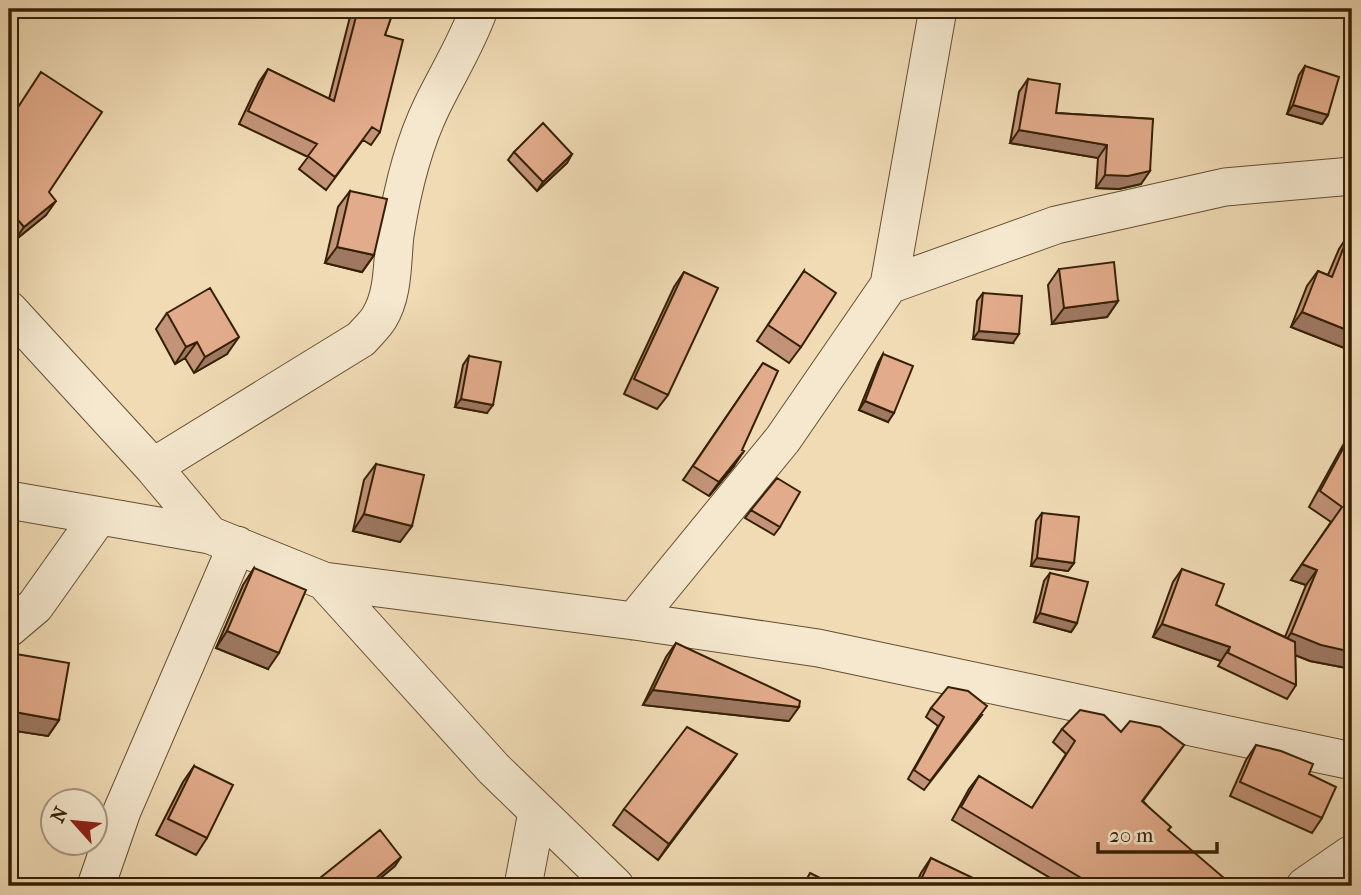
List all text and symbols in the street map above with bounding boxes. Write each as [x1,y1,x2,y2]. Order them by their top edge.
north arrow [38,786,108,856]
text: N [47,803,73,826]
scale bar [1098,811,1218,855]
text: 20 m [1109,823,1154,847]

